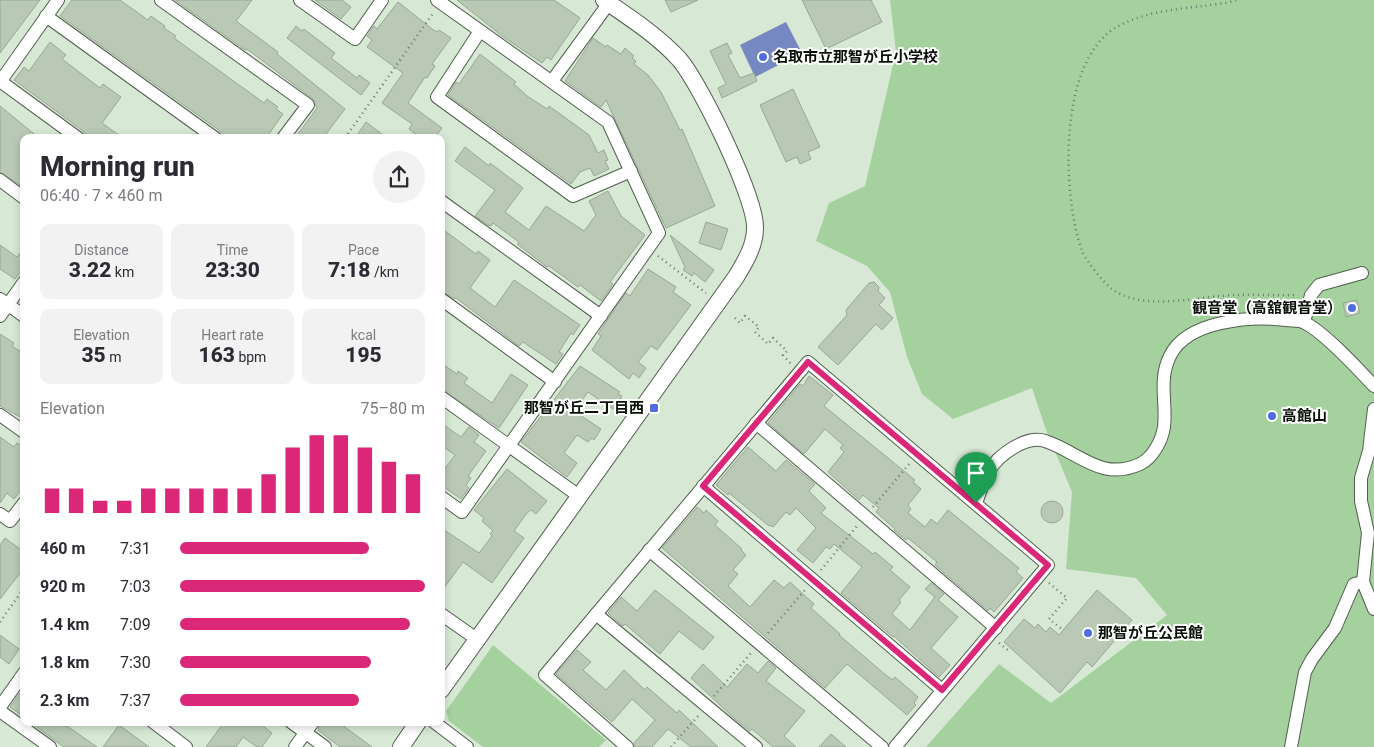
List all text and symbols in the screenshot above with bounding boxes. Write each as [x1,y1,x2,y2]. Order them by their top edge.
place label: 名取市立那智が丘小学校 [773,48,938,66]
marker: 名取市立那智が丘小学校 [757,51,769,63]
text: Morning run [40,150,195,183]
button: share [373,151,425,203]
text: 06:40 · 7 × 460 m [40,186,162,205]
text: Distance [74,242,129,258]
text: Time [217,242,248,258]
text: Pace [348,242,379,258]
text: 3.22 [69,258,111,282]
text: 23:30 [205,258,260,282]
text: 7:18 [328,258,370,282]
text: km [111,264,134,280]
text: /km [370,264,399,280]
place label: 観音堂（高舘観音堂） [1192,299,1342,317]
marker: 観音堂（高舘観音堂） [1346,302,1358,314]
text: Elevation [73,327,130,343]
text: Heart rate [201,327,264,343]
text: kcal [351,327,376,343]
text: 35 [82,343,106,367]
text: 163 [199,343,235,367]
text: 195 [345,343,382,367]
text: m [106,349,121,365]
text: bpm [235,349,266,365]
text: Elevation [40,399,105,418]
text: 75–80 m [361,399,425,418]
place label: 那智が丘二丁目西 [524,399,644,417]
marker: 那智が丘二丁目西 [648,402,660,414]
place label: 高館山 [1282,407,1327,425]
marker: 高館山 [1266,410,1278,422]
pin [955,452,997,503]
icon: arrive [962,459,990,487]
text: 460 m [40,539,85,558]
text: 7:31 [120,539,151,558]
text: 920 m [40,577,85,596]
text: 7:03 [120,577,151,596]
text: 1.4 km [40,615,89,634]
text: 7:09 [120,615,151,634]
place label: 那智が丘公民館 [1098,624,1203,642]
marker: 那智が丘公民館 [1082,627,1094,639]
text: 1.8 km [40,653,89,672]
text: 7:30 [120,653,151,672]
text: 2.3 km [40,691,89,710]
text: 7:37 [120,691,151,710]

